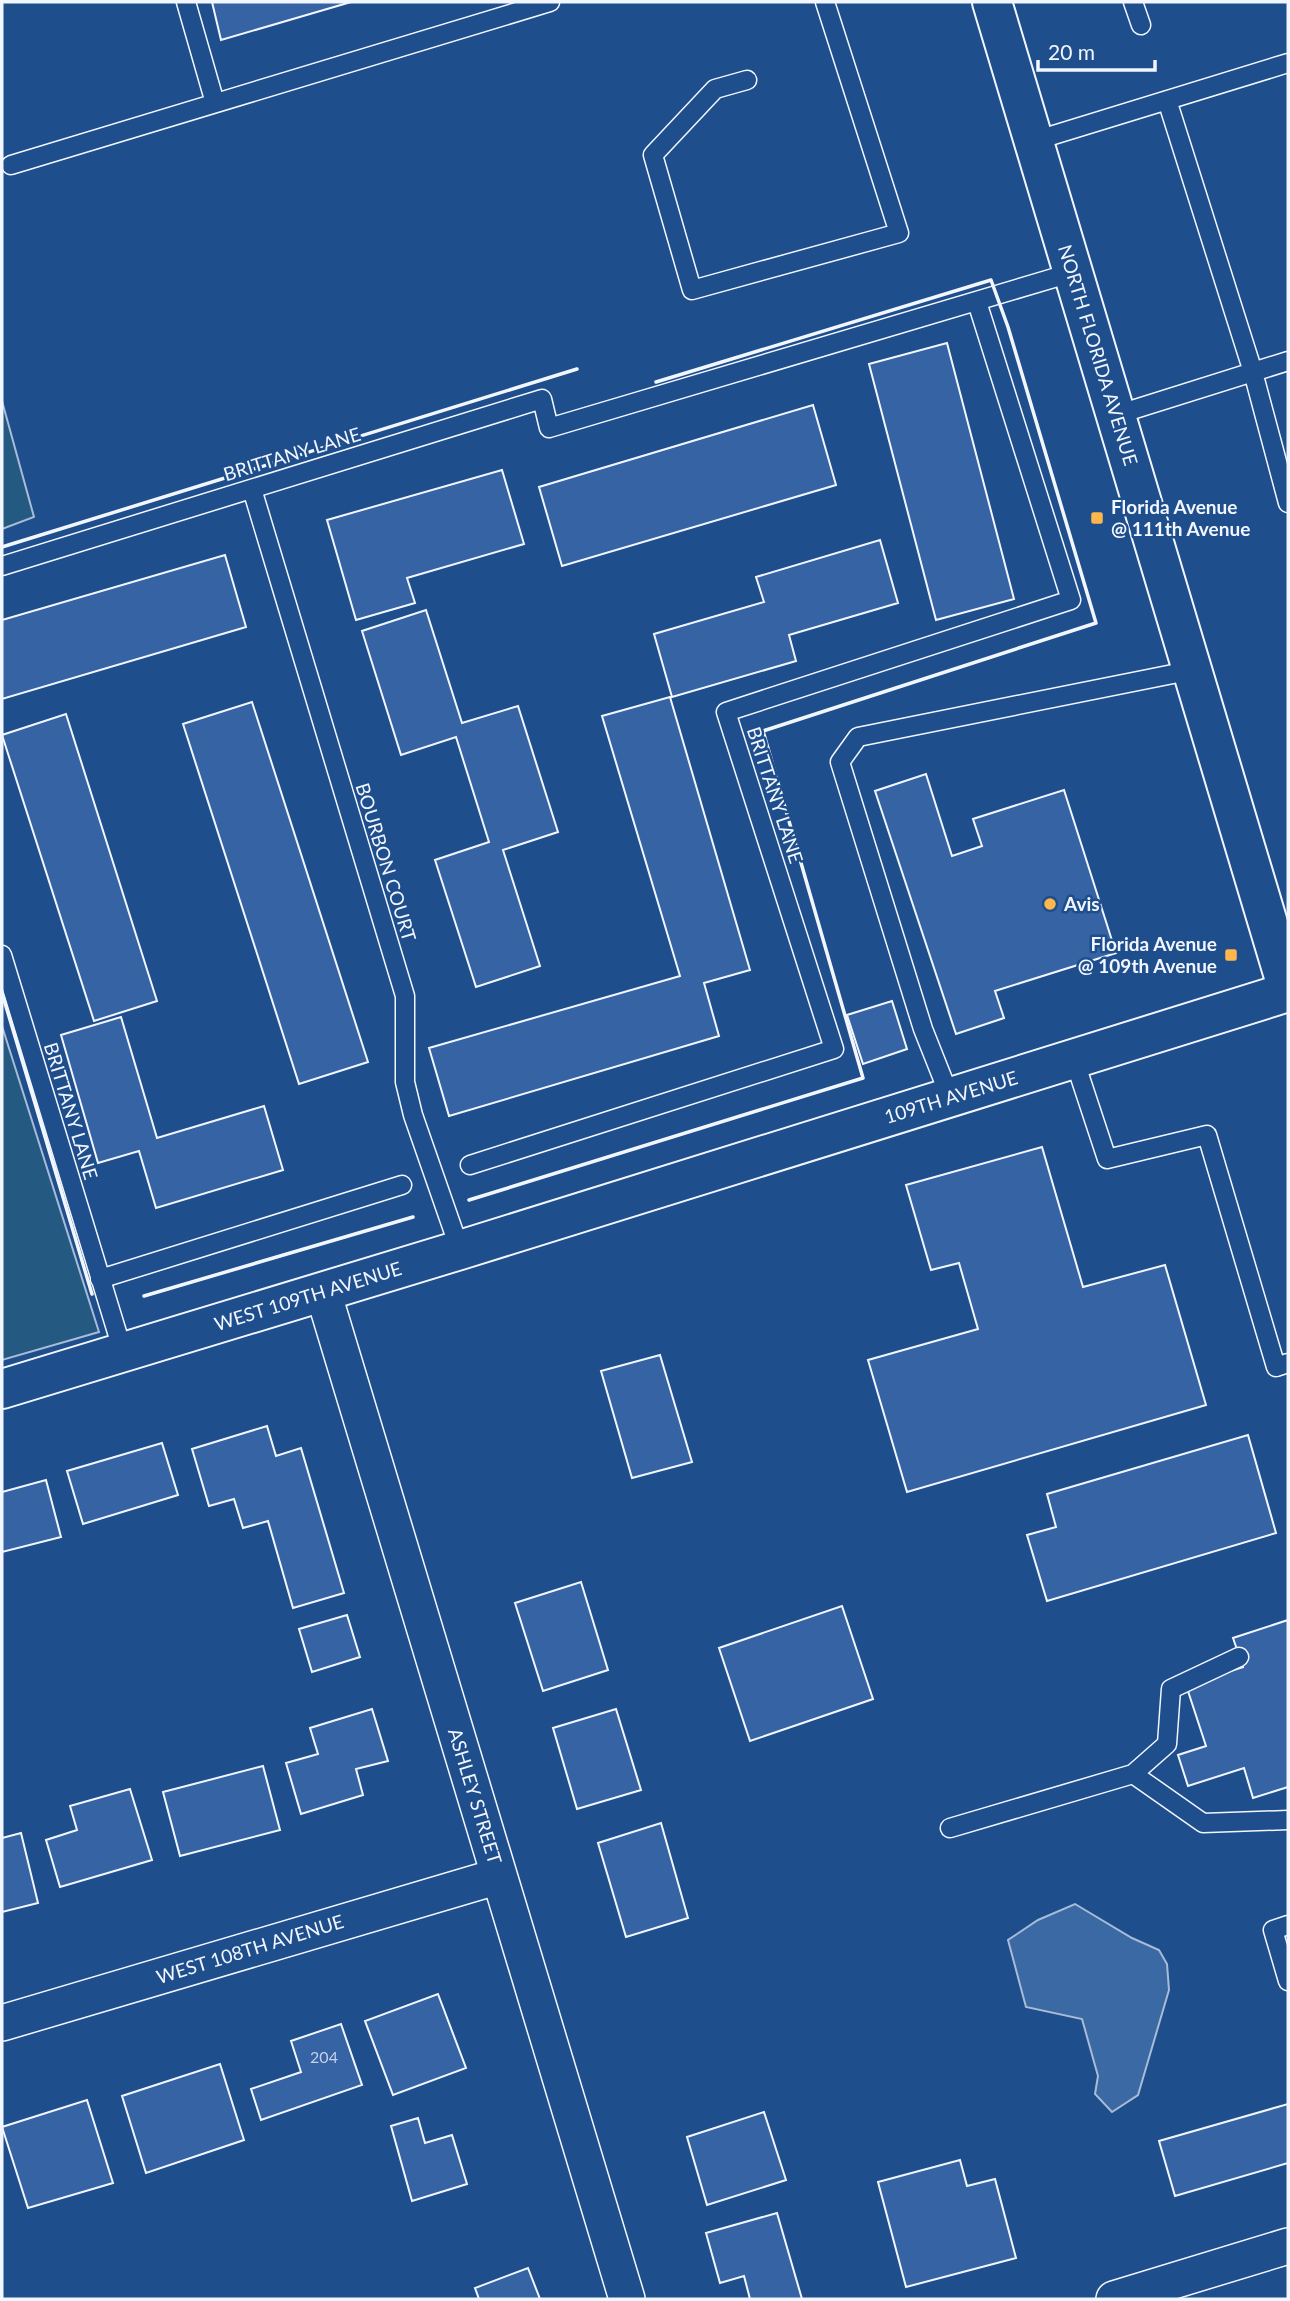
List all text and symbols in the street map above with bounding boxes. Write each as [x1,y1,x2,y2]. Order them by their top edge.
scale bar [1038,28,1155,72]
text: 20 m [1048,39,1095,64]
street label: NORTH FLORIDA AVENUE [1054,242,1143,468]
street label: BRITTANY LANE [221,422,363,485]
place label: Florida Avenue @ 111th Avenue [1111,495,1250,540]
marker: Florida Avenue @ 111th Avenue [1089,510,1105,526]
street label: BRITTANY LANE [743,724,808,866]
street label: BOURBON COURT [351,780,422,944]
place label: Avis [1063,892,1100,915]
marker: Avis [1042,896,1058,912]
place label: Florida Avenue @ 109th Avenue [1078,932,1217,977]
marker: Florida Avenue @ 109th Avenue [1223,947,1239,963]
street label: BRITTANY LANE [40,1040,103,1182]
street label: 109TH AVENUE [881,1065,1020,1128]
street label: WEST 109TH AVENUE [211,1256,404,1335]
street label: ASHLEY STREET [444,1725,507,1867]
street label: WEST 108TH AVENUE [153,1909,346,1988]
house number: 204 [310,2047,338,2066]

